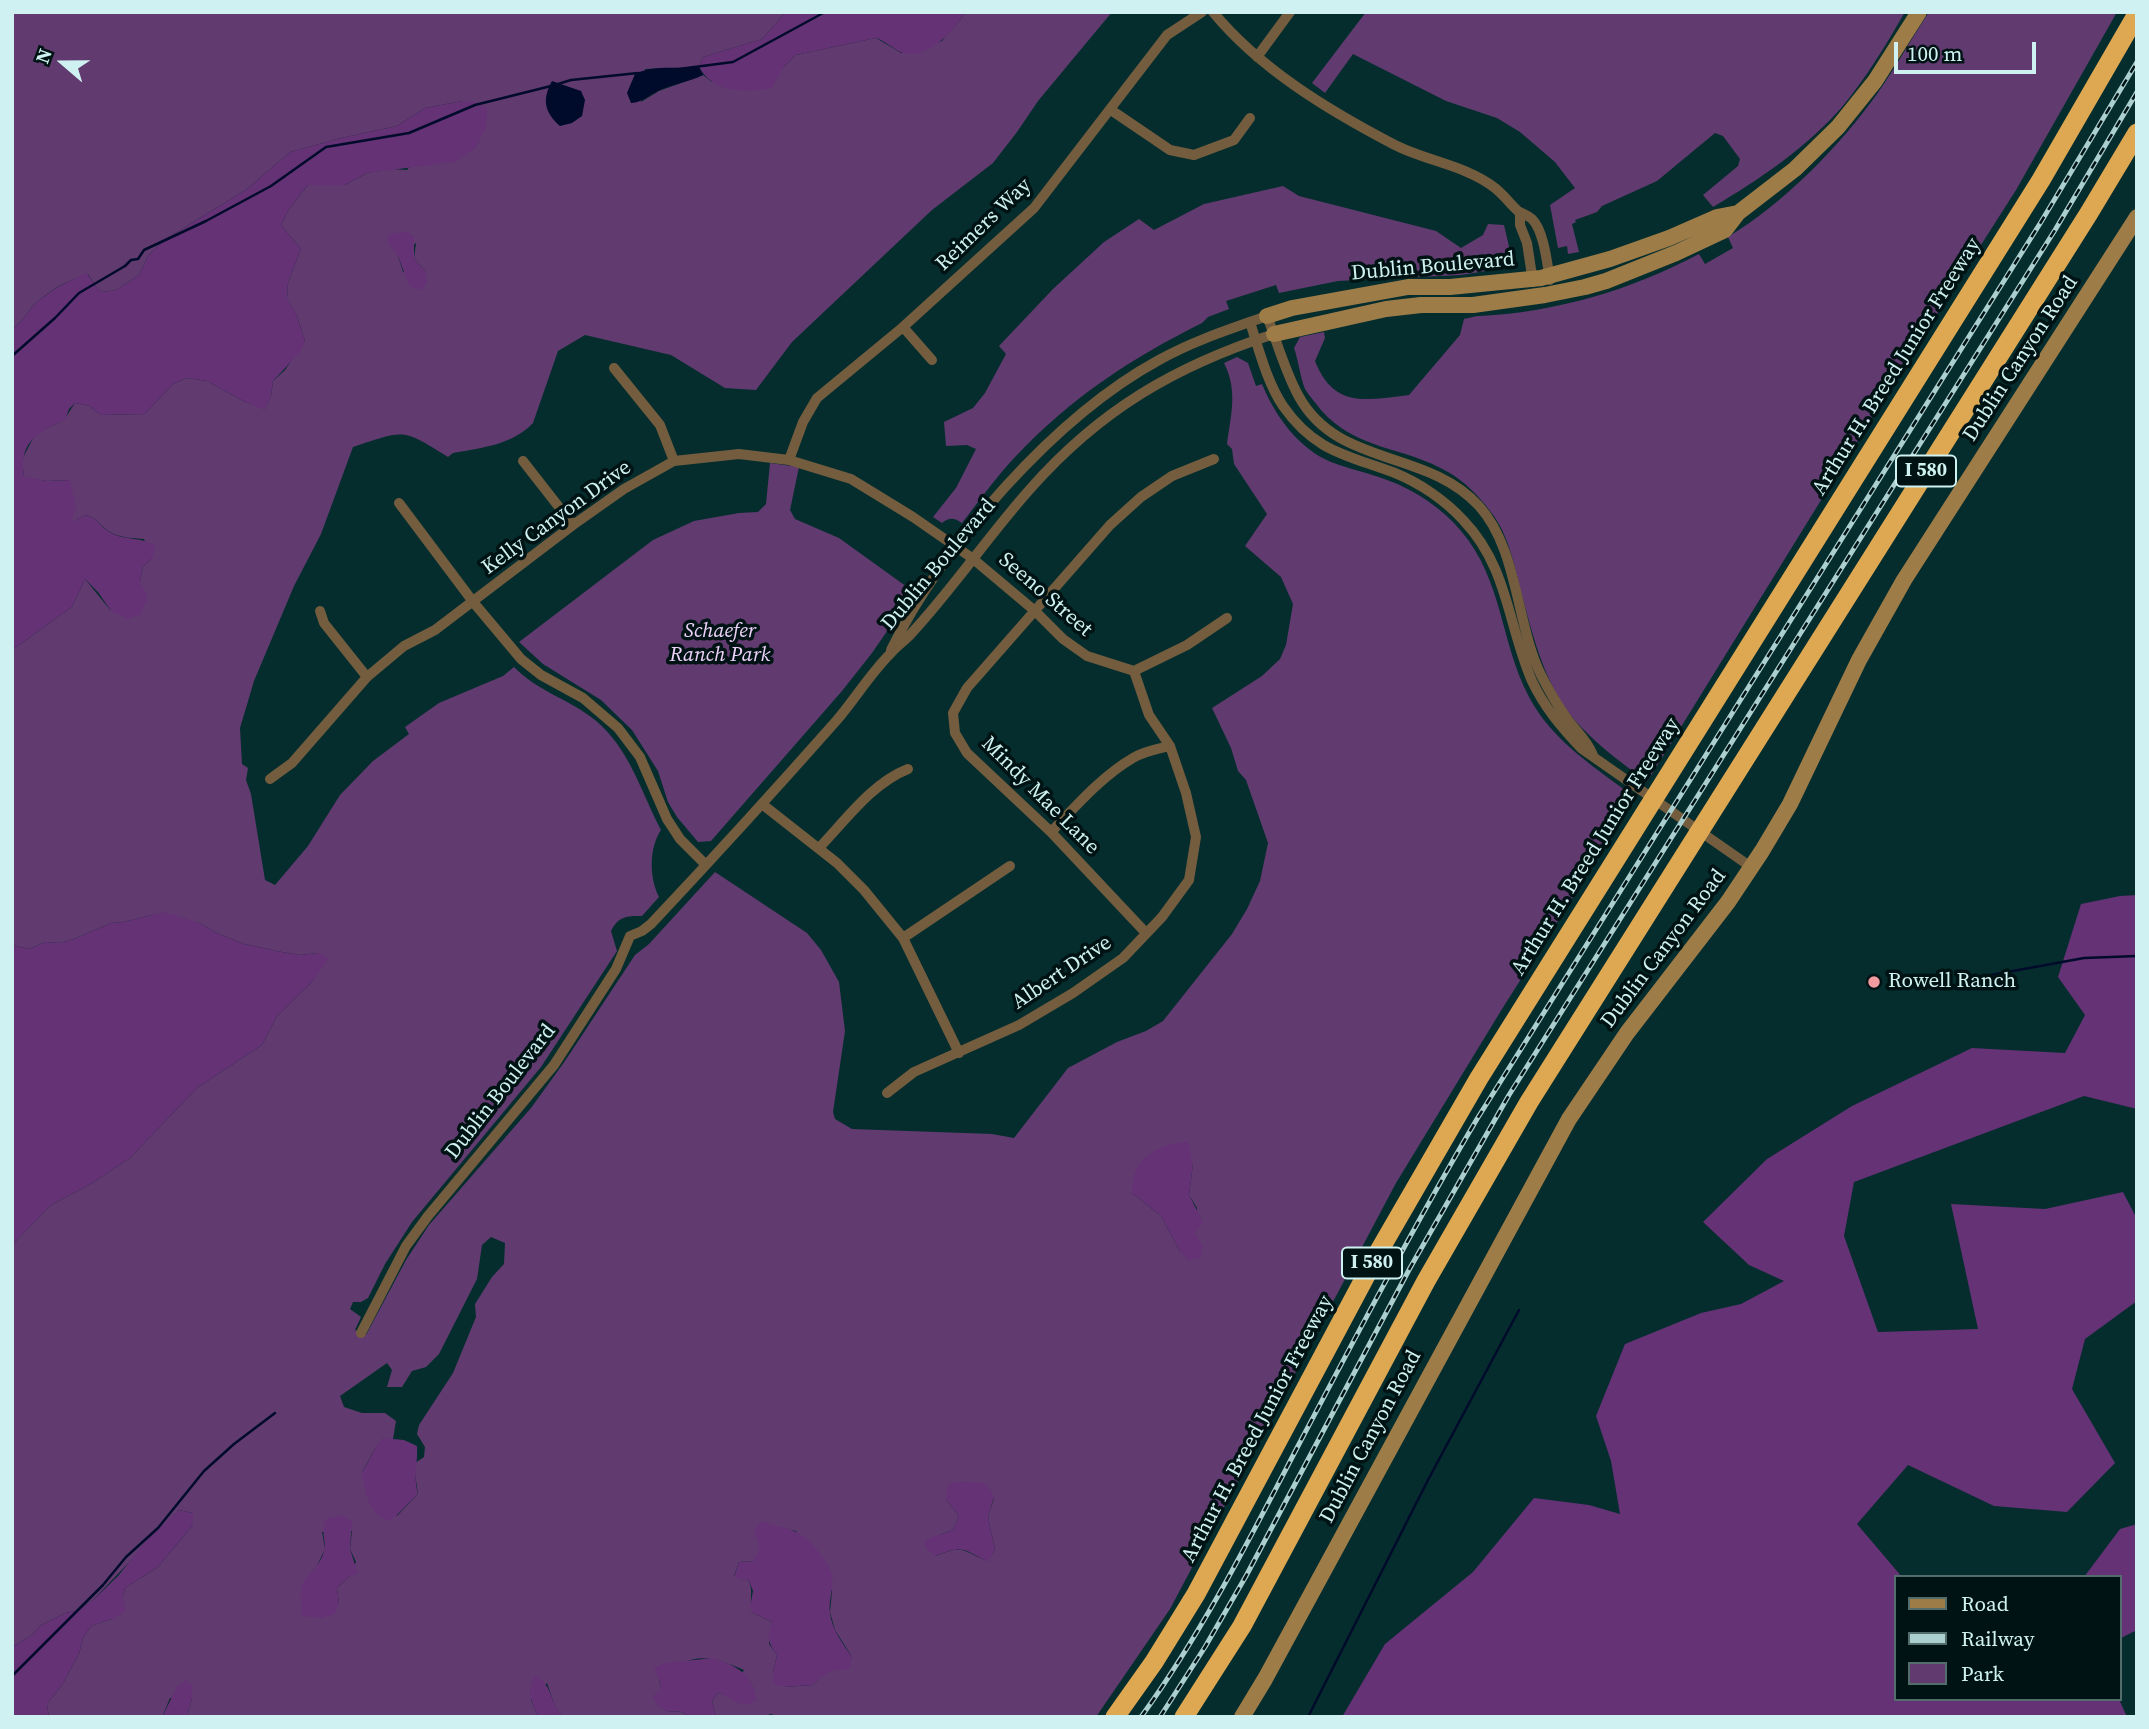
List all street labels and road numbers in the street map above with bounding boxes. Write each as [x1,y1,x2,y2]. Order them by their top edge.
street label: Reimers Way [931,173,1037,277]
street label: Arthur H. Breed Junior Freeway [1807,234,1987,500]
street label: Dublin Boulevard [1350,247,1516,287]
street label: Dublin Canyon Road [1958,272,2084,446]
street label: Kelly Canyon Drive [478,455,636,581]
road number: I 580 [1896,456,1956,486]
street label: Dublin Boulevard [877,494,1001,636]
street label: Seeno Street [993,548,1097,642]
street label: Arthur H. Breed Junior Freeway [1506,714,1686,980]
street label: Mindy Mae Lane [976,732,1104,860]
street label: Dublin Canyon Road [1596,865,1732,1033]
street label: Albert Drive [1007,930,1117,1016]
street label: Dublin Boulevard [441,1020,561,1164]
road number: I 580 [1342,1247,1402,1278]
street label: Arthur H. Breed Junior Freeway [1177,1291,1339,1567]
street label: Dublin Canyon Road [1315,1346,1427,1528]

